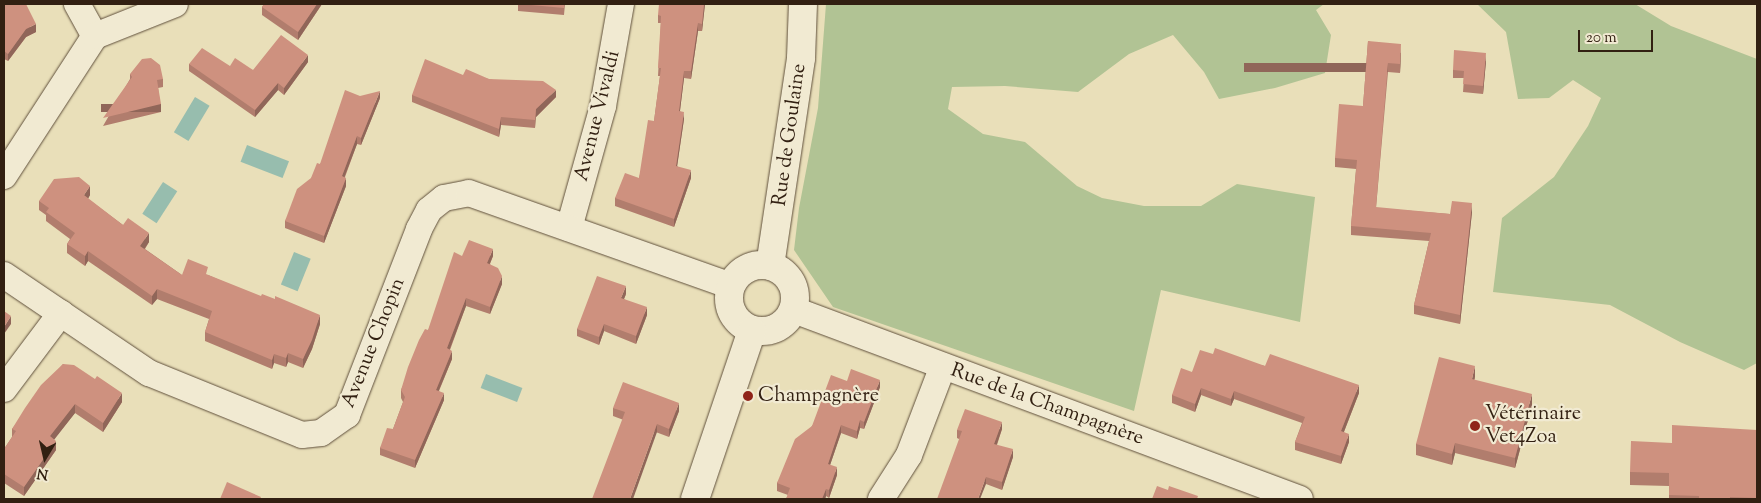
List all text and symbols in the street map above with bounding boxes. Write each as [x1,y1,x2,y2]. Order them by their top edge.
scale bar [1581,20,1656,52]
text: 20 m [1586,28,1617,49]
street label: Avenue Vivaldi [570,48,626,184]
street label: Rue de Goulaine [768,62,812,208]
street label: Avenue Chopin [337,274,411,412]
street label: Rue de la Champagnère [947,359,1147,451]
place label: Champagnère [758,384,879,408]
marker: Champagnère [742,390,754,402]
place label: Vétérinaire Vet4Zoa [1485,402,1581,449]
marker: Vétérinaire Vet4Zoa [1469,420,1481,432]
north arrow [20,433,70,483]
text: N [36,462,50,484]

